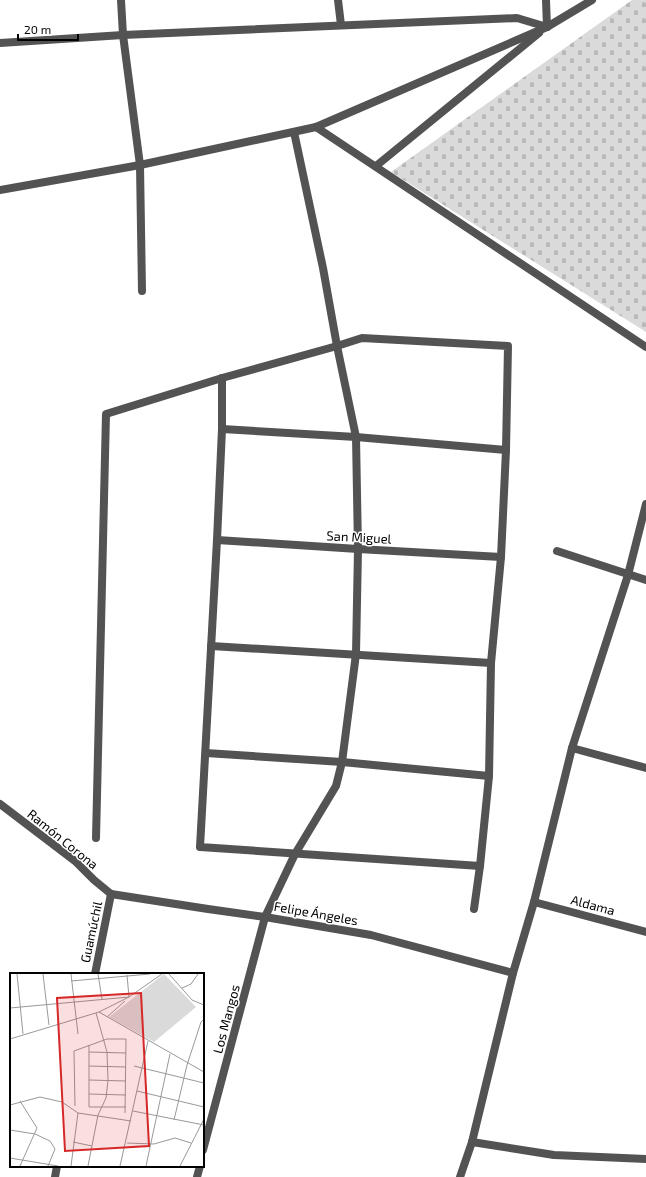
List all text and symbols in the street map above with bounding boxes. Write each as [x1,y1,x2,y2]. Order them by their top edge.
scale bar [18,16,78,42]
text: 20 m [24,22,51,36]
street label: San Miguel [326,527,392,547]
street label: Ramón Corona [24,806,102,872]
street label: Aldama [569,891,617,919]
street label: Felipe Ángeles [273,897,360,928]
street label: Guamúchil [77,900,105,964]
inset map [10,973,204,1167]
street label: Los Mangos [209,983,243,1055]

